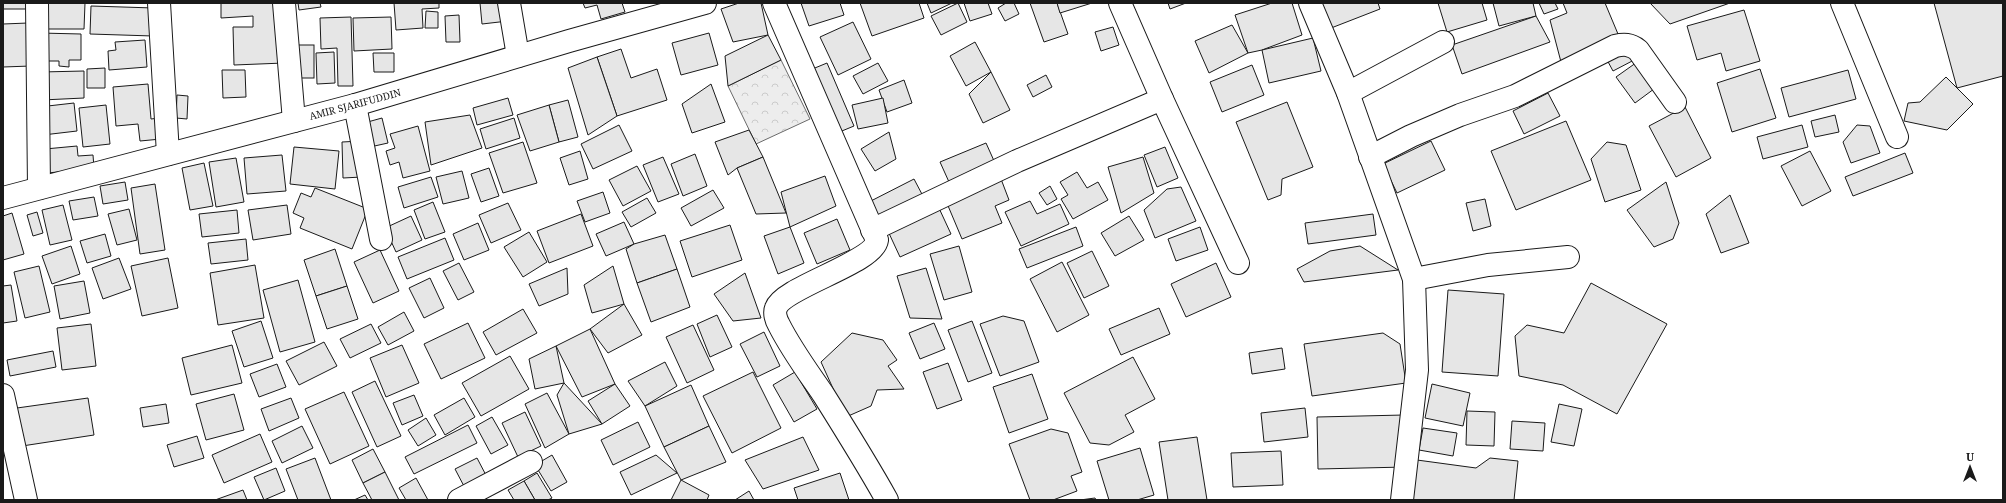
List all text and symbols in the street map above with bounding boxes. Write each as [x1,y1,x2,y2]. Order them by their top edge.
street label: AMIR SJARIFUDDIN [308,85,403,123]
north arrow [1950,447,1990,487]
text: U [1966,449,1975,464]

